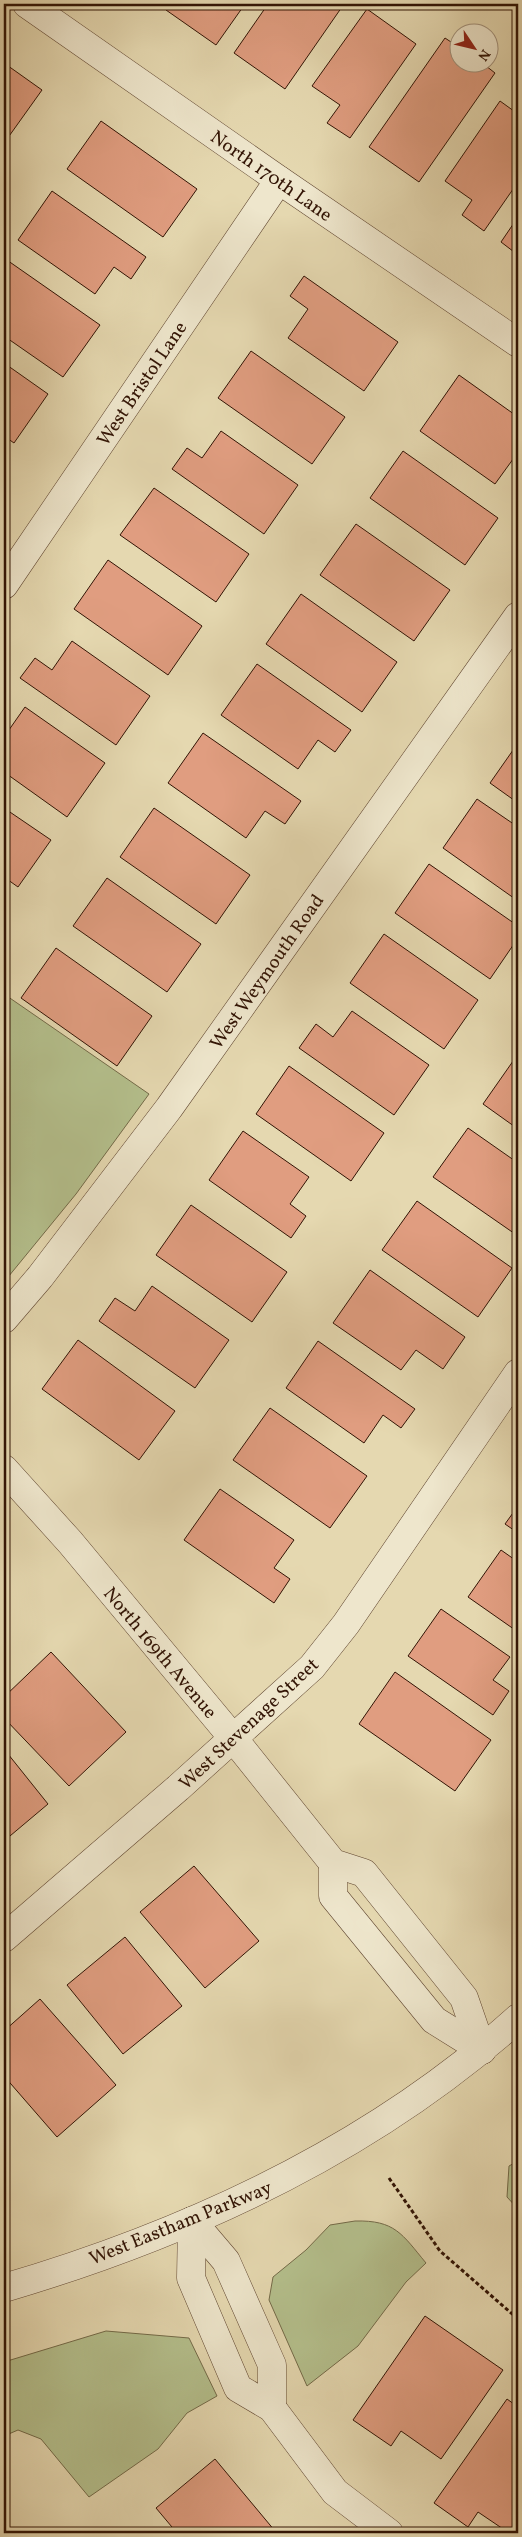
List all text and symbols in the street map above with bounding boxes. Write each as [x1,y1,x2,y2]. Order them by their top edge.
north arrow [450,22,500,72]
text: N [473,45,494,64]
street label: North 170th Lane [205,125,337,228]
street label: West Bristol Lane [91,317,194,452]
street label: West Weymouth Road [204,890,331,1055]
street label: North 169th Avenue [97,1582,222,1725]
street label: West Stevenage Street [174,1652,325,1796]
street label: West Eastham Parkway [86,2175,276,2272]

